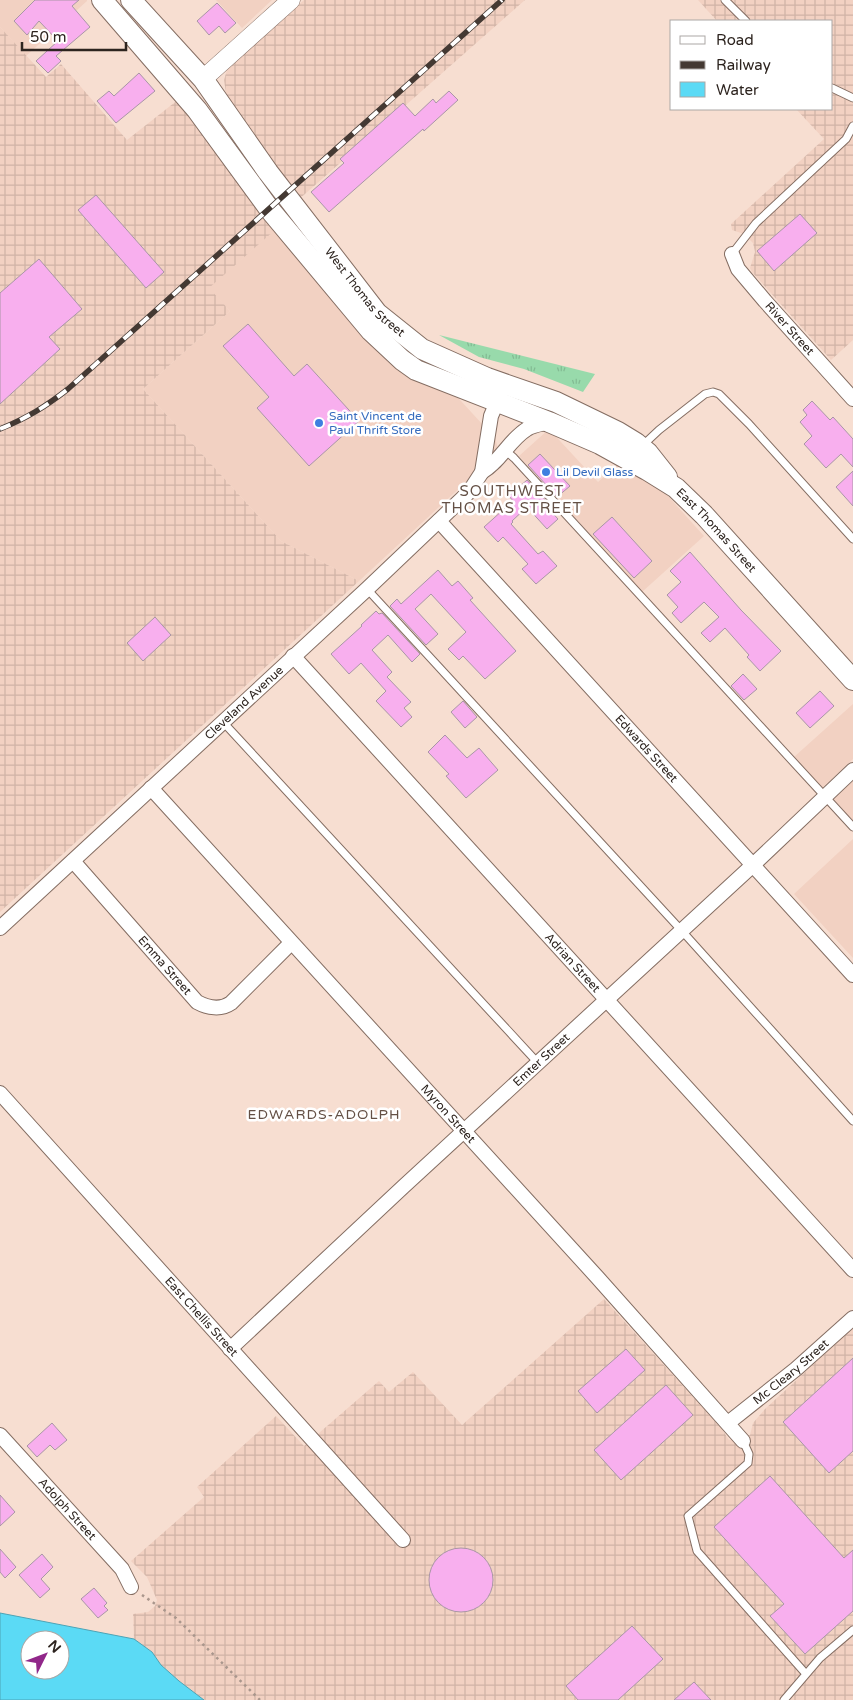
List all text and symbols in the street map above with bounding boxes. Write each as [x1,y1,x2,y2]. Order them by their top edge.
scale bar [22,20,126,52]
legend [670,20,833,110]
text: 50 m [30,28,67,46]
text: Road [716,31,754,49]
text: Railway [716,56,771,74]
text: Water [716,81,759,99]
street label: West Thomas Street [322,245,408,340]
street label: River Street [762,299,817,358]
place label: Saint Vincent de Paul Thrift Store [329,409,422,437]
marker: Saint Vincent de Paul Thrift Store [313,417,325,429]
place label: Lil Devil Glass [556,465,634,479]
marker: Lil Devil Glass [540,466,552,478]
district label: SOUTHWEST THOMAS STREET [441,482,583,517]
street label: East Thomas Street [673,485,760,576]
street label: Cleveland Avenue [202,663,286,742]
street label: Edwards Street [612,712,681,786]
street label: Adrian Street [542,930,604,996]
street label: Emma Street [135,933,195,998]
street label: Emter Street [510,1030,573,1089]
street label: Myron Street [418,1082,479,1146]
district label: EDWARDS-ADOLPH [247,1106,401,1123]
street label: East Chellis Street [162,1274,241,1360]
street label: Mc Cleary Street [750,1336,832,1407]
street label: Adolph Street [36,1475,99,1543]
north arrow [20,1630,70,1680]
text: N [44,1637,64,1657]

